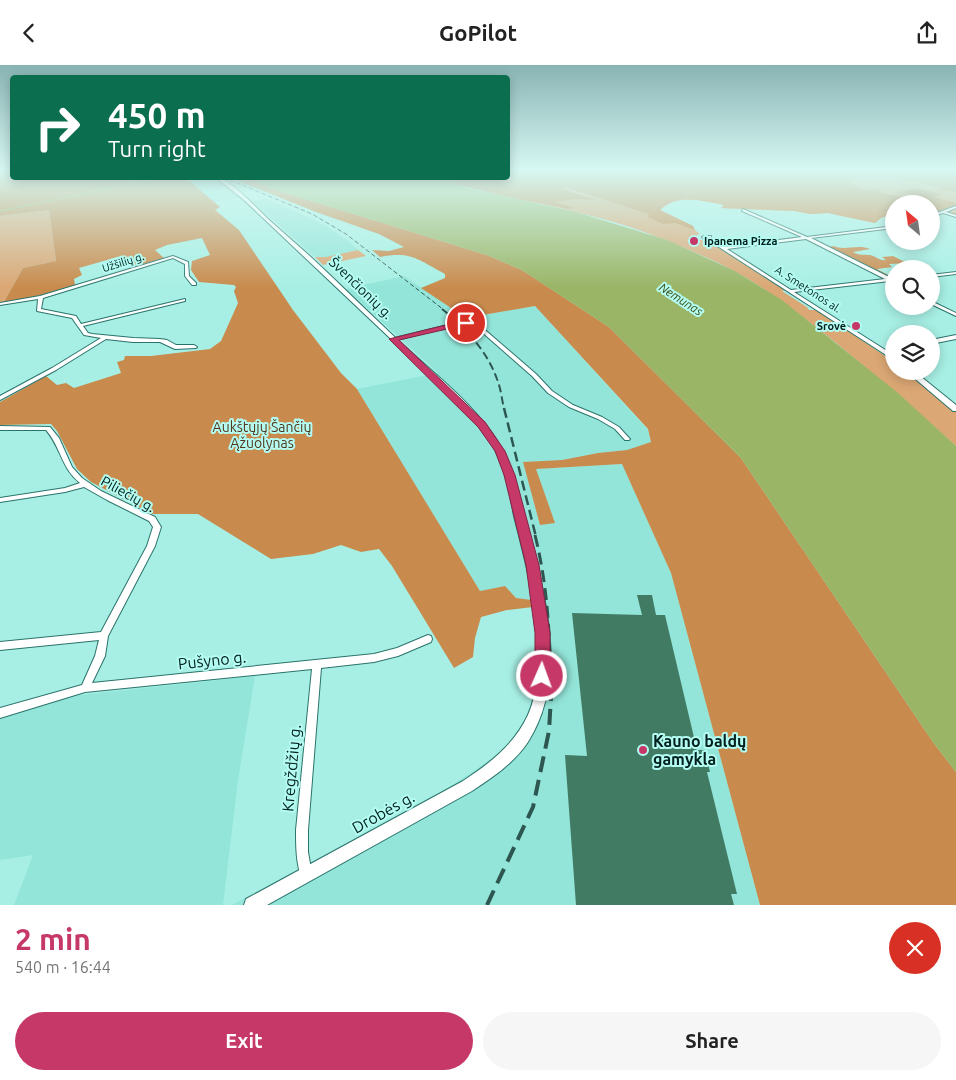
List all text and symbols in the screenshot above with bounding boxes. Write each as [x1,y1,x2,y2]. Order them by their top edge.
icon: back [15,19,43,47]
icon: share [913,19,941,47]
text: GoPilot [439,20,517,45]
icon: right [25,95,90,160]
text: 450 m [108,95,206,135]
text: Turn right [108,136,206,161]
north arrow [885,195,940,250]
map controls [885,195,940,380]
marker: Ipanema Pizza [688,235,700,247]
place label: Ipanema Pizza [704,235,777,247]
street label: Užšilių g. [101,250,145,274]
street label: Švenčionių g. [326,253,397,322]
button: search [885,260,940,315]
street label: A. Smetonos al. [773,263,843,315]
water label: Nemunas [657,280,705,318]
pin [445,302,487,344]
icon: arrive [452,309,480,337]
place label: Srovė [817,320,846,332]
marker: Srovė [850,320,862,332]
button: layers [885,325,940,380]
park label: Aukštųjų Šančių Ąžuolynas [213,418,311,451]
street label: Piliečių g. [98,473,158,515]
street label: Pušyno g. [177,647,247,673]
position arrow [515,649,567,701]
street label: Kregždžių g. [278,724,304,812]
place label: Kauno baldų gamykla [653,732,746,768]
marker: Kauno baldų gamykla [637,744,649,756]
street label: Drobės g. [349,787,417,837]
text: 2 min [15,922,91,956]
button: close [889,922,941,974]
text: 540 m · 16:44 [15,958,111,976]
button: Exit [15,1012,473,1070]
button: Share [483,1012,941,1070]

